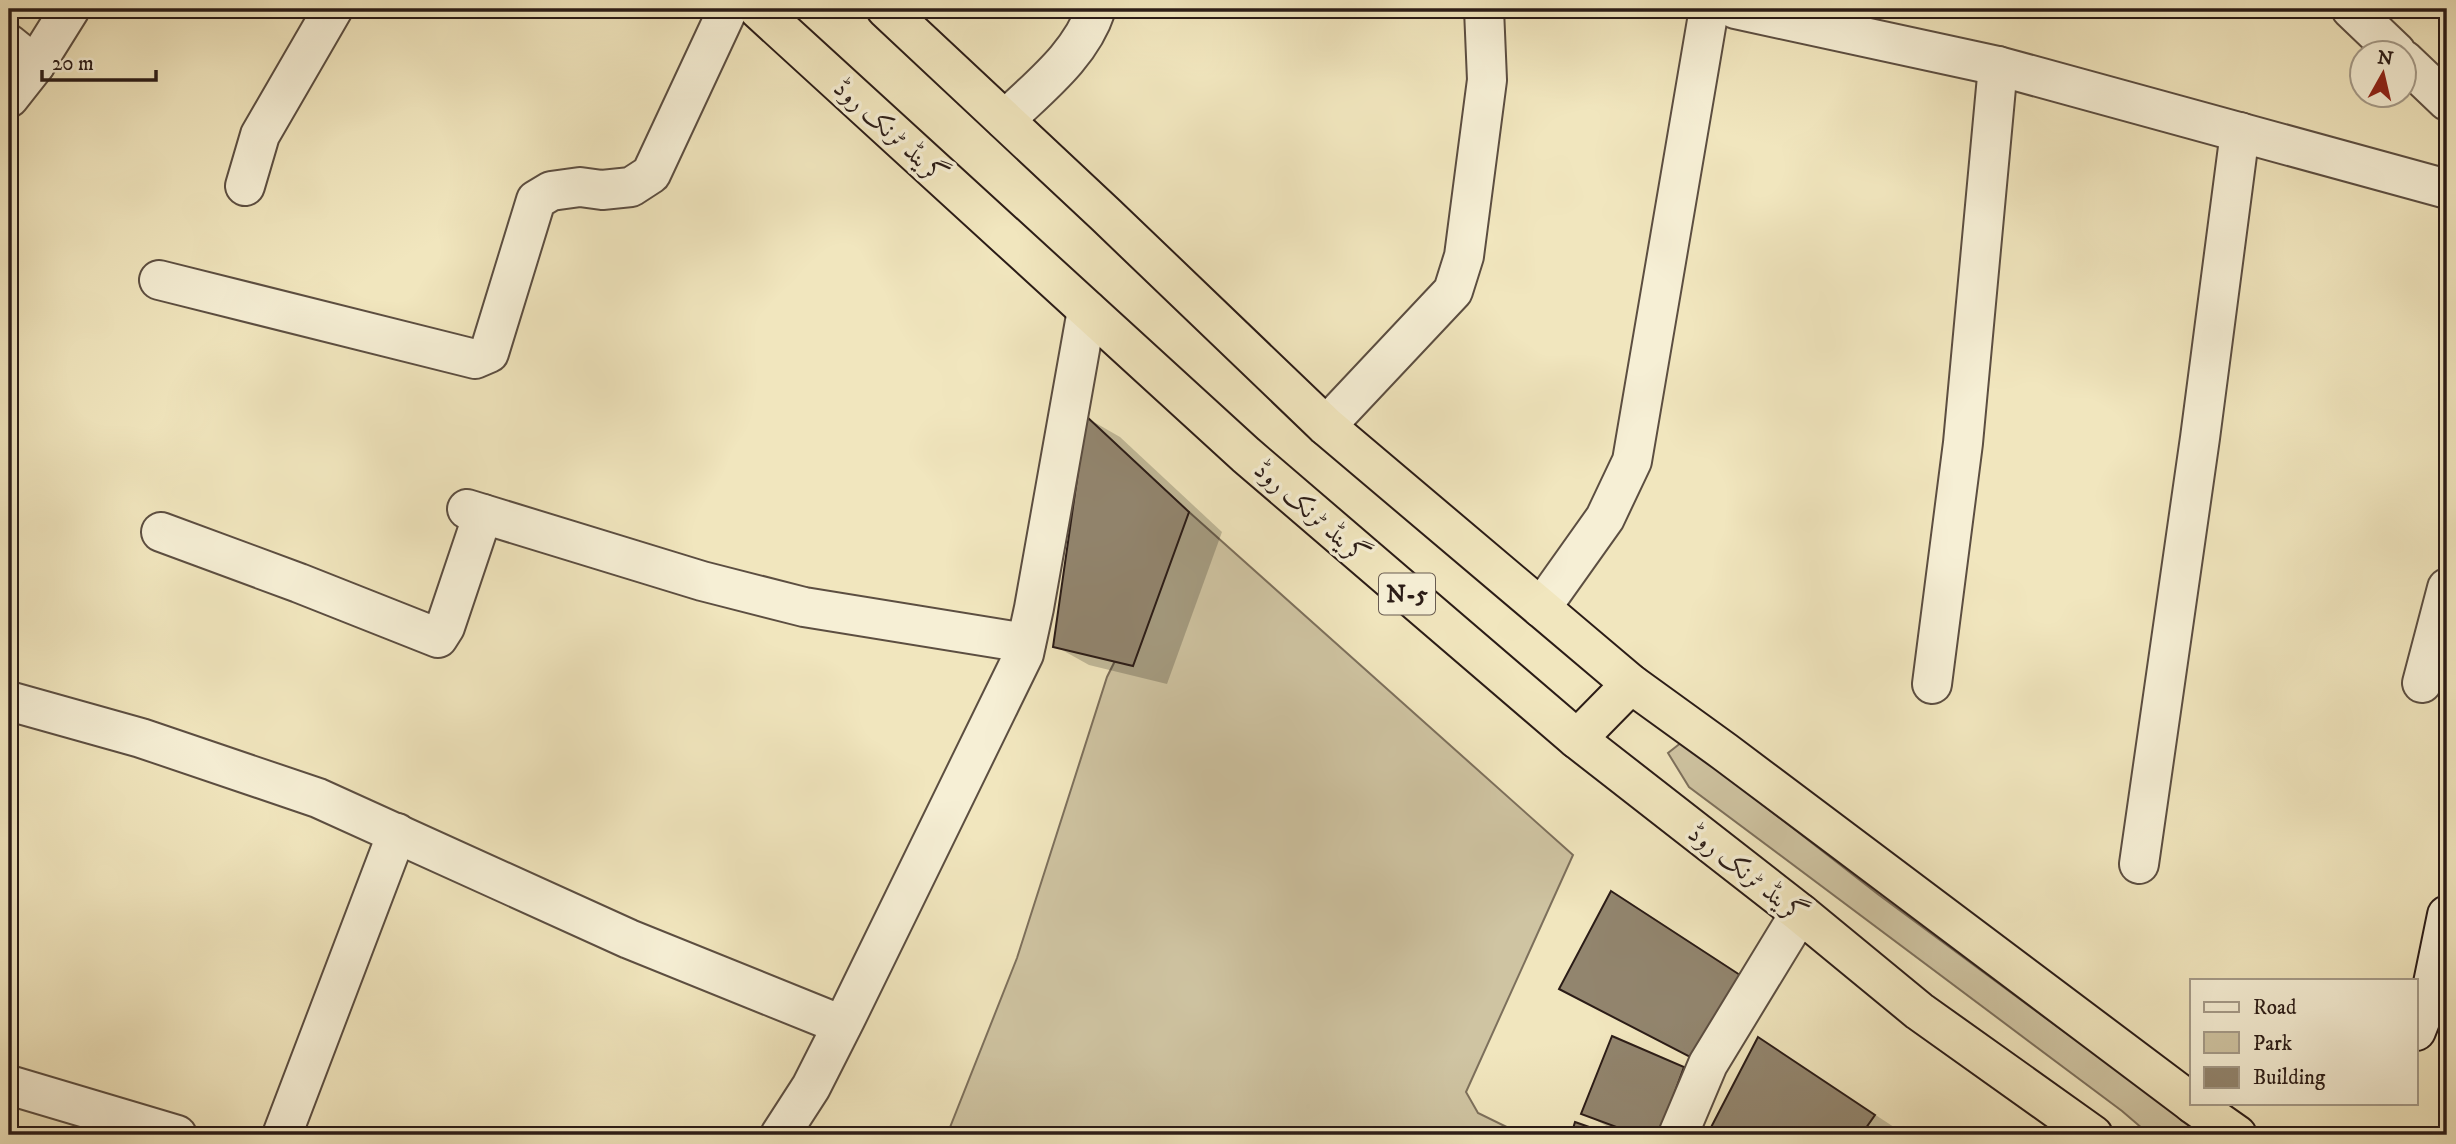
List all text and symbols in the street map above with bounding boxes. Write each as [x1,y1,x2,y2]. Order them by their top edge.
scale bar [42,38,156,82]
north arrow [2348,38,2418,108]
text: N [2376,46,2395,71]
text: 20 m [52,51,94,77]
street label: گرینڈ ٹرنک روڈ [826,71,955,192]
street label: گرینڈ ٹرنک روڈ [1246,452,1377,572]
road number: N-5 [1379,574,1435,614]
street label: گرینڈ ٹرنک روڈ [1681,816,1815,931]
legend [2190,979,2418,1106]
text: Road [2253,995,2297,1021]
text: Park [2253,1031,2293,1057]
text: Building [2253,1065,2326,1091]

